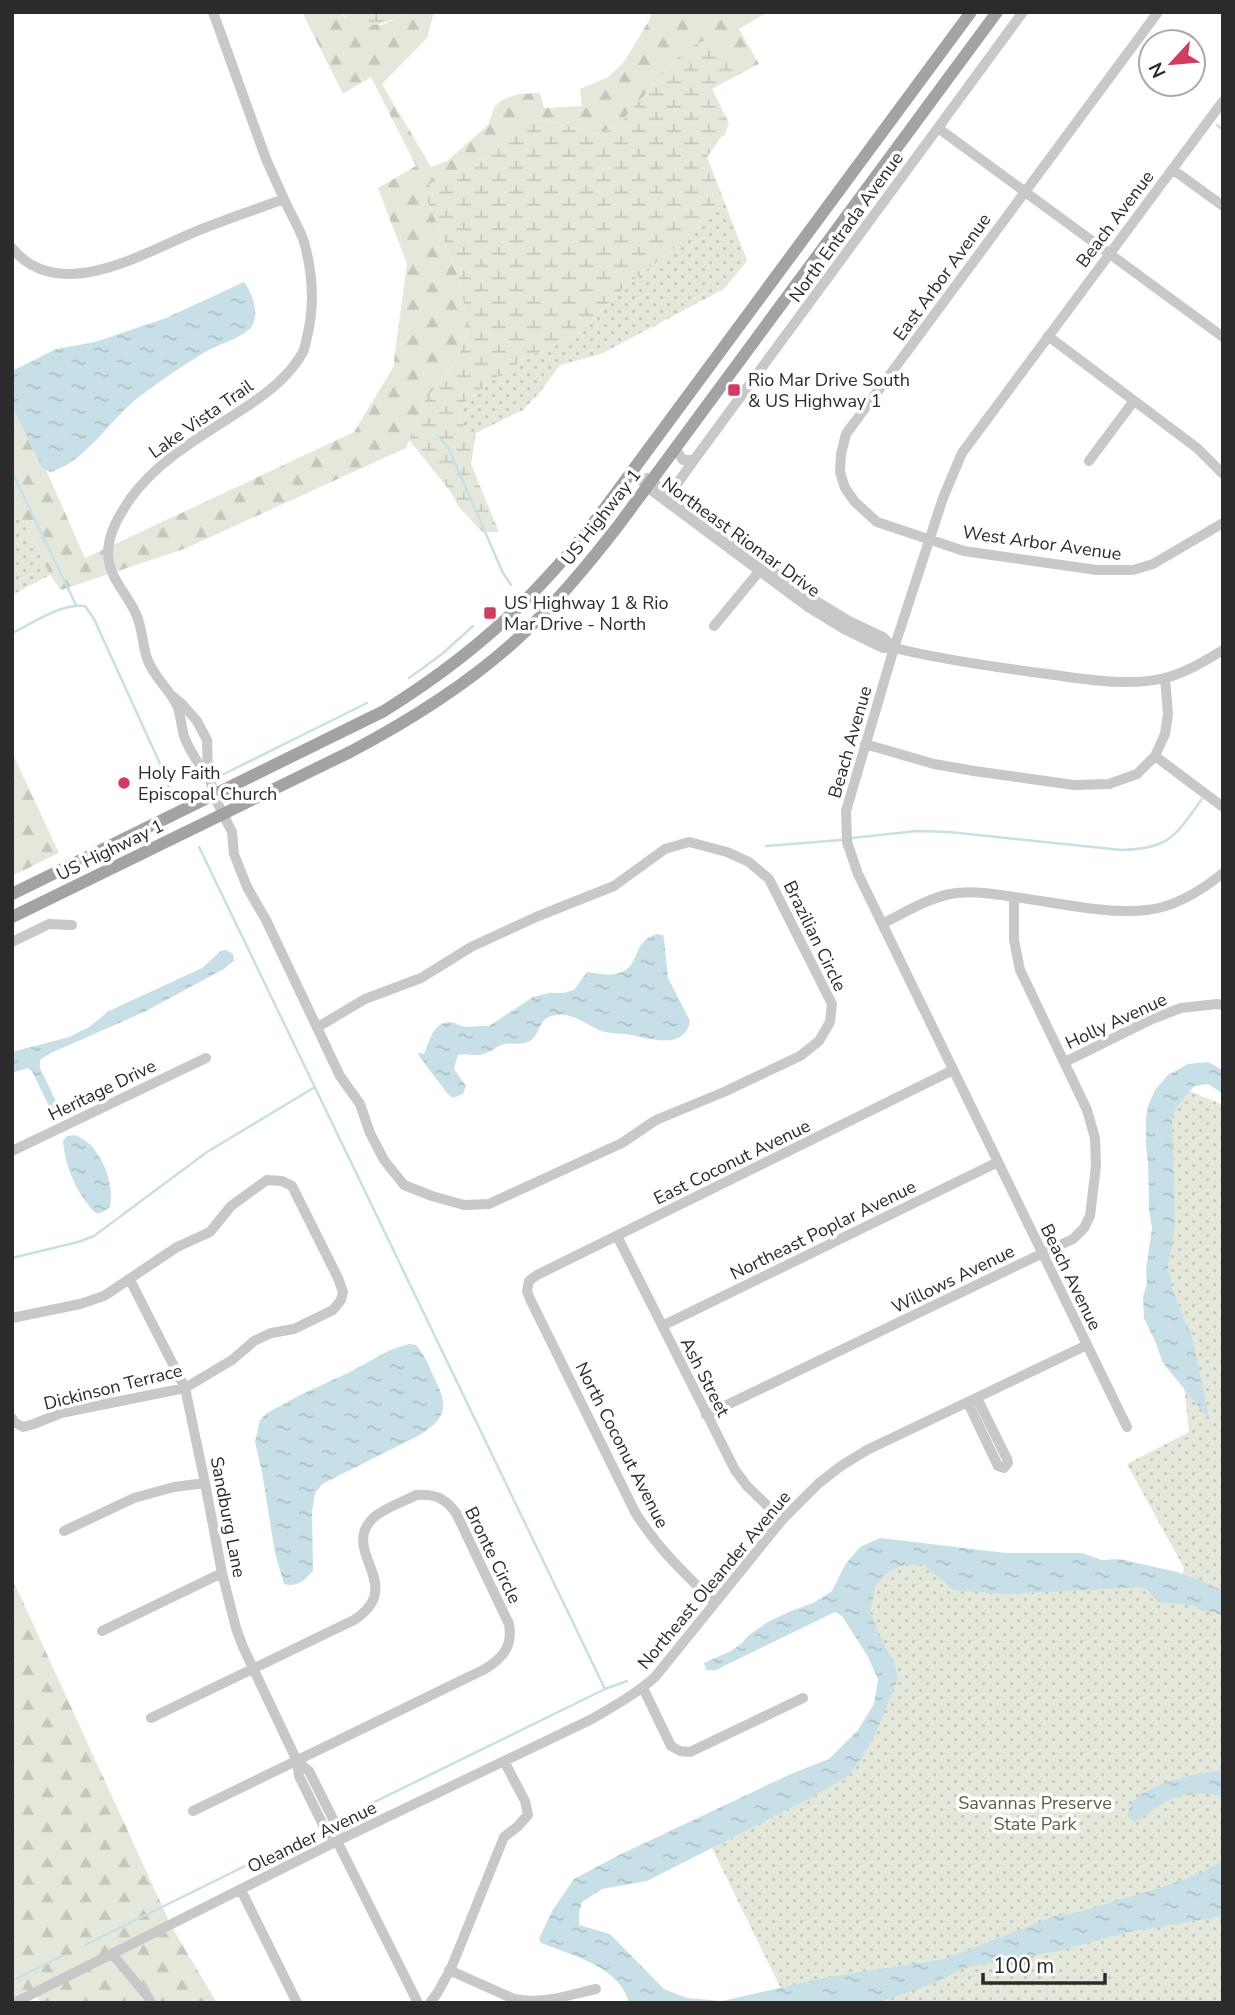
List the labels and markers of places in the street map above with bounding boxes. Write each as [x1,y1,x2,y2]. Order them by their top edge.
place label: Rio Mar Drive South & US Highway 1 [748,368,910,413]
marker: Rio Mar Drive South & US Highway 1 [726,382,742,398]
place label: US Highway 1 & Rio Mar Drive - North [504,591,668,636]
marker: US Highway 1 & Rio Mar Drive - North [482,605,498,621]
place label: Holy Faith Episcopal Church [138,761,277,806]
marker: Holy Faith Episcopal Church [116,775,132,791]

